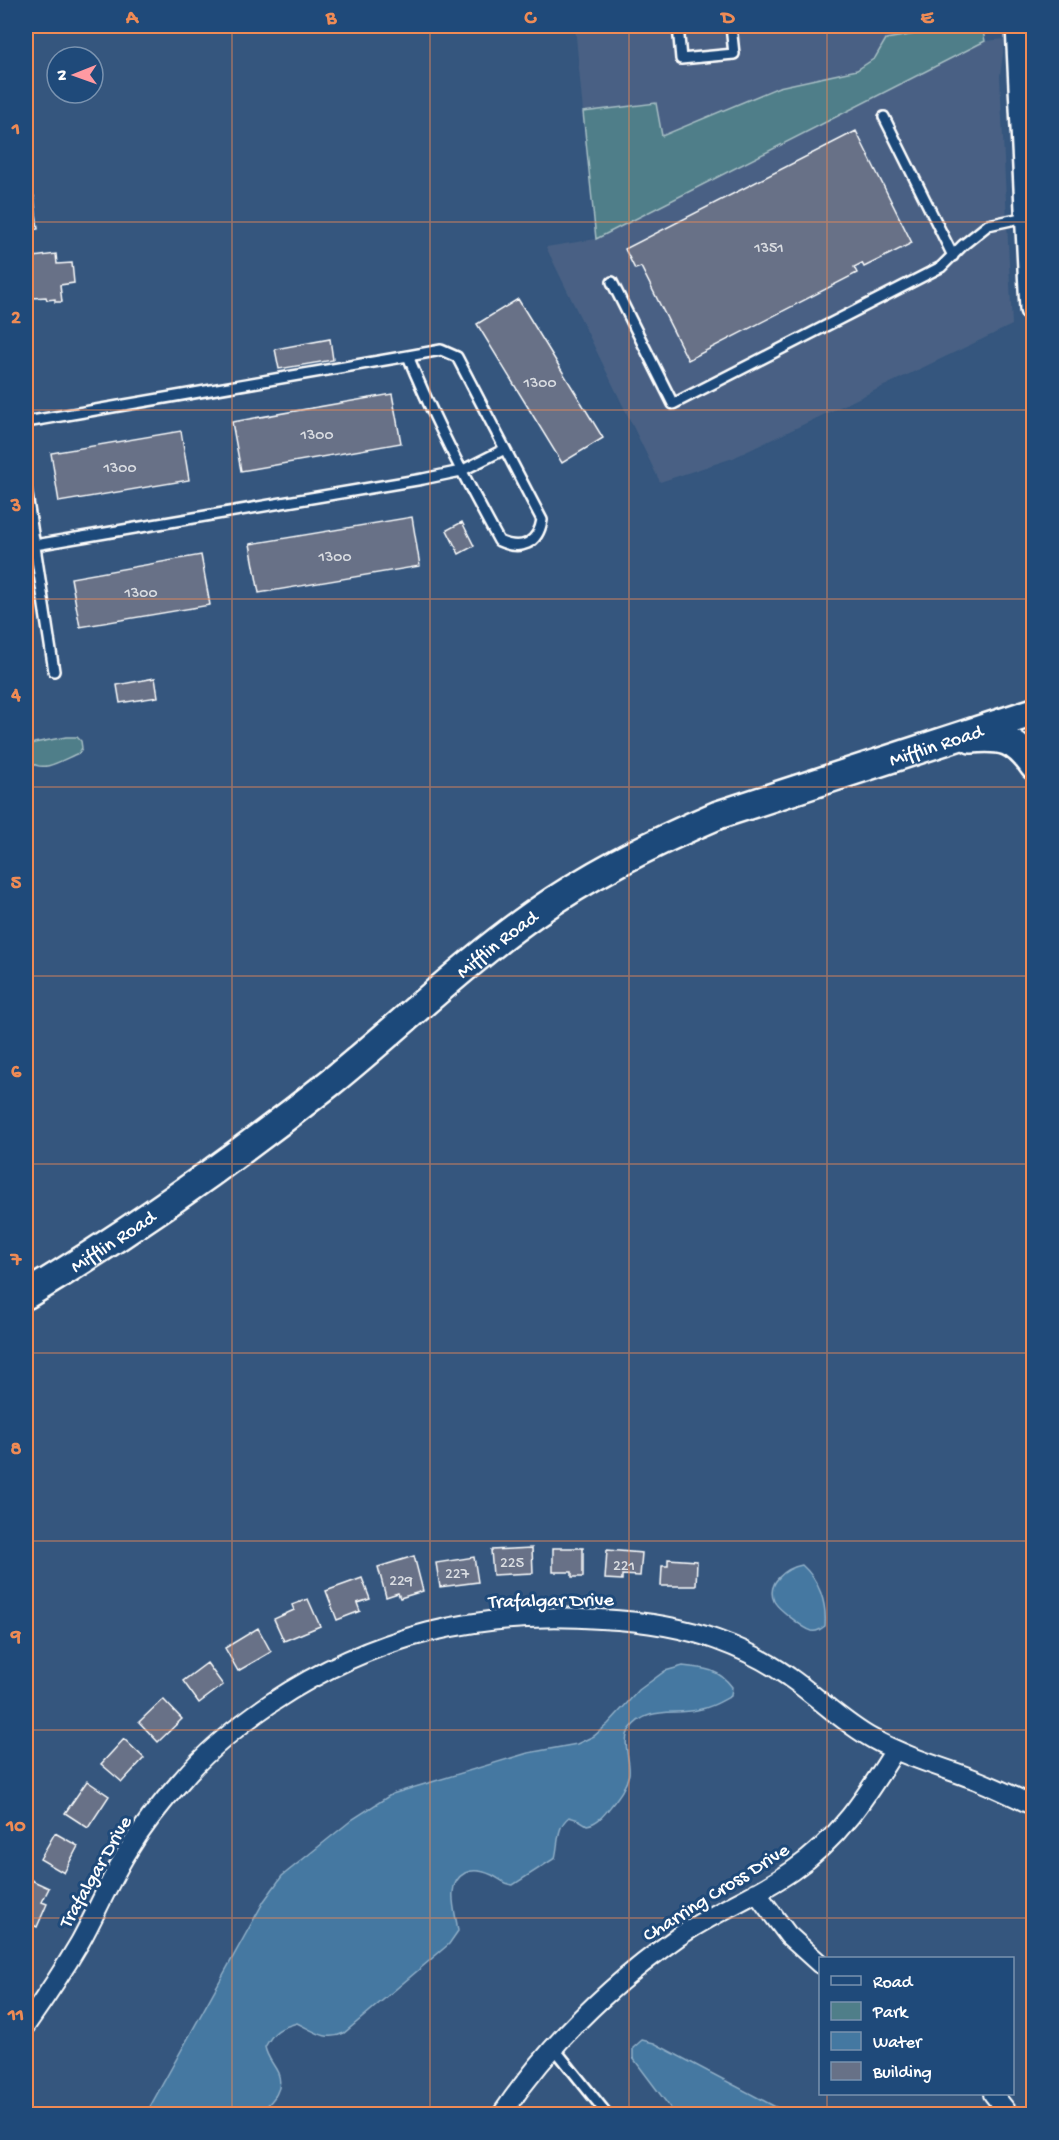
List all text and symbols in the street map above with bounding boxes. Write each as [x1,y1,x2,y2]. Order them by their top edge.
text: A [125,8,140,31]
text: B [325,8,337,31]
text: C [524,8,538,31]
text: D [719,8,735,31]
text: E [921,8,935,31]
north arrow [45,45,105,105]
text: N [54,69,73,81]
text: 1 [11,119,20,142]
house number: 1351 [753,240,784,259]
text: 2 [11,308,21,331]
house number: 1300 [523,375,556,394]
house number: 1300 [300,427,333,446]
house number: 1300 [103,460,136,479]
text: 3 [10,496,21,519]
house number: 1300 [318,549,351,568]
house number: 1300 [124,585,157,604]
text: 4 [10,685,21,708]
street label: Mifflin Road [887,721,989,773]
text: 5 [11,873,22,896]
street label: Mifflin Road [453,906,545,985]
text: 6 [11,1062,22,1085]
street label: Mifflin Road [67,1206,163,1280]
text: 7 [10,1250,23,1273]
text: 8 [11,1439,22,1462]
house number: 225 [500,1555,524,1574]
house number: 221 [613,1558,635,1577]
house number: 227 [445,1566,470,1585]
house number: 229 [389,1573,413,1592]
street label: Trafalgar Drive [487,1590,615,1615]
text: 9 [10,1627,21,1650]
street label: Trafalgar Drive [55,1812,139,1934]
text: 10 [5,1816,26,1839]
street label: Charring Cross Drive [639,1839,795,1948]
legend [819,1957,1014,2095]
text: Road [873,1973,914,1994]
text: Park [872,2003,909,2024]
text: 11 [7,2005,24,2028]
text: Water [873,2033,923,2054]
text: Building [872,2063,932,2084]

